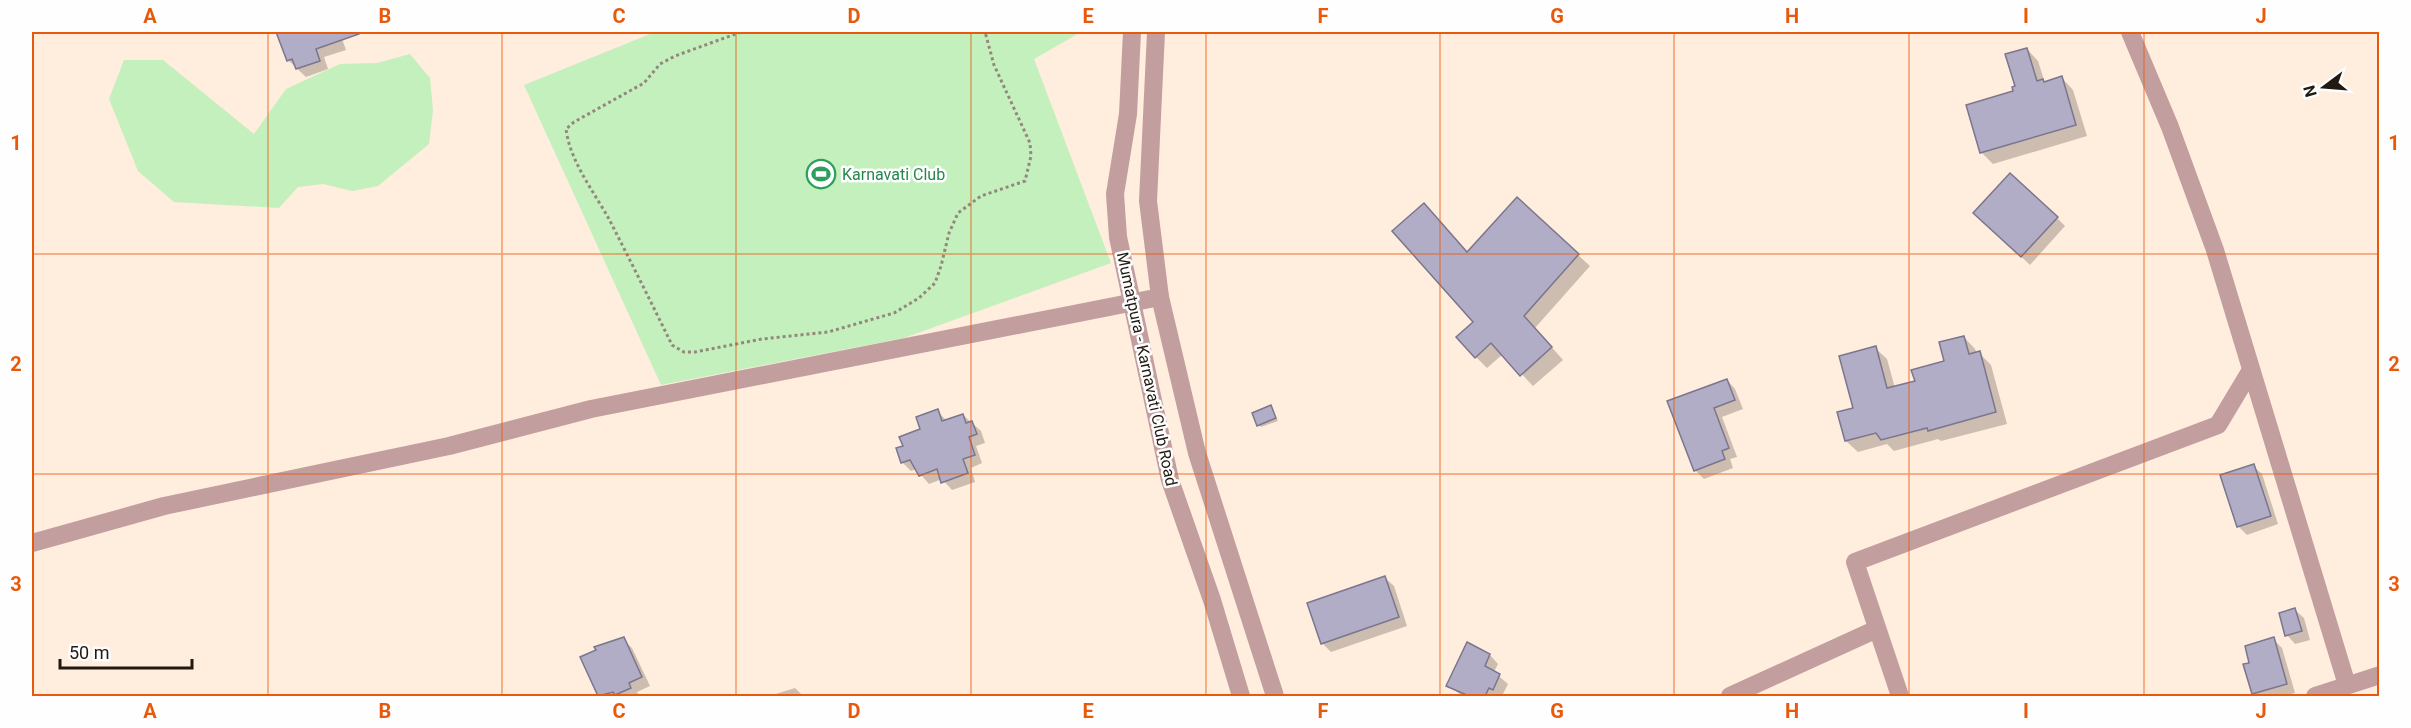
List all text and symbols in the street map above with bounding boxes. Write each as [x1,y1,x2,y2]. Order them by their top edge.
text: A [143,4,157,28]
text: B [379,4,391,28]
text: C [612,4,626,28]
text: D [848,4,861,28]
text: E [1082,4,1094,28]
text: F [1318,4,1329,28]
text: G [1550,4,1564,28]
text: H [1785,4,1799,28]
text: I [2023,4,2029,28]
text: J [2255,4,2267,28]
north arrow [2294,57,2354,117]
text: N [2299,83,2321,99]
text: 1 [10,131,22,155]
text: 1 [2388,131,2400,155]
sports icon: Karnavati Club [805,158,837,190]
place label: Karnavati Club [842,165,945,184]
street label: Mumatpura - Karnavati Club Road [1113,250,1181,488]
text: 2 [10,352,22,376]
text: 2 [2388,352,2400,376]
text: 3 [10,572,22,596]
text: 3 [2388,572,2400,596]
scale bar [60,632,192,670]
text: 50 m [69,642,109,663]
text: A [143,699,157,723]
text: B [379,699,391,723]
text: C [612,699,626,723]
text: D [848,699,861,723]
text: E [1082,699,1094,723]
text: F [1318,699,1329,723]
text: G [1550,699,1564,723]
text: H [1785,699,1799,723]
text: I [2023,699,2029,723]
text: J [2255,699,2267,723]

